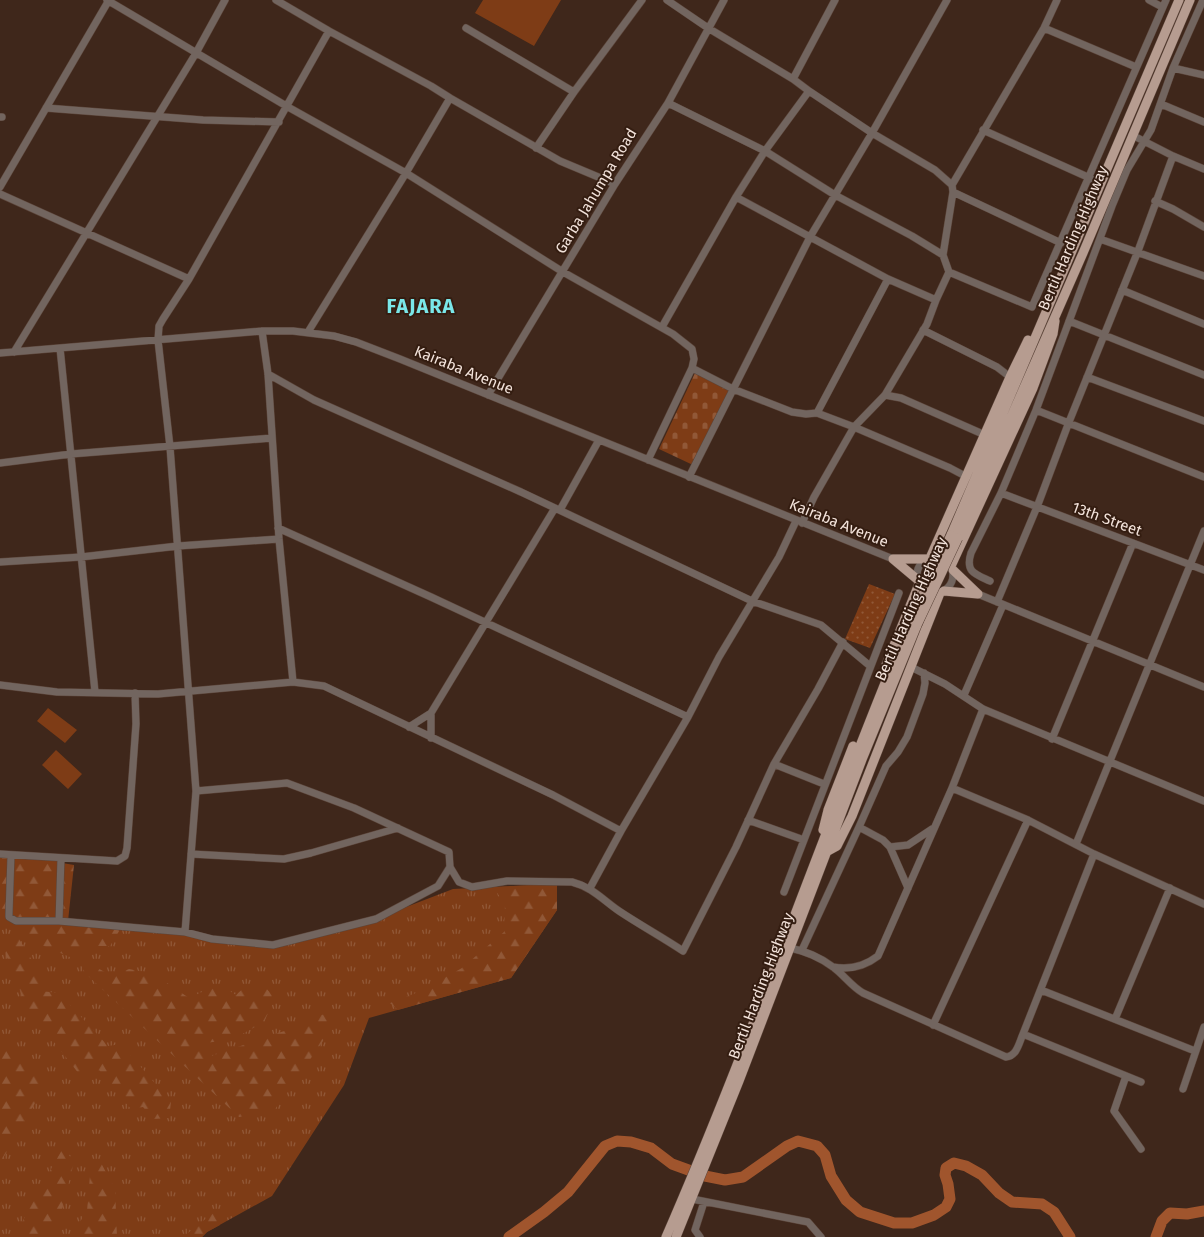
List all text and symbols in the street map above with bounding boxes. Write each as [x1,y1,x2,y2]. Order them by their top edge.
street label: Garba Jahumpa Road [551,125,641,257]
street label: Bertil Harding Highway [1034,162,1112,313]
district label: FAJARA [387,294,456,318]
street label: Kairaba Avenue [412,342,516,398]
street label: Kairaba Avenue [787,495,891,551]
street label: 13th Street [1070,498,1145,540]
street label: Bertil Harding Highway [871,534,951,684]
street label: Bertil Harding Highway [725,910,797,1062]

